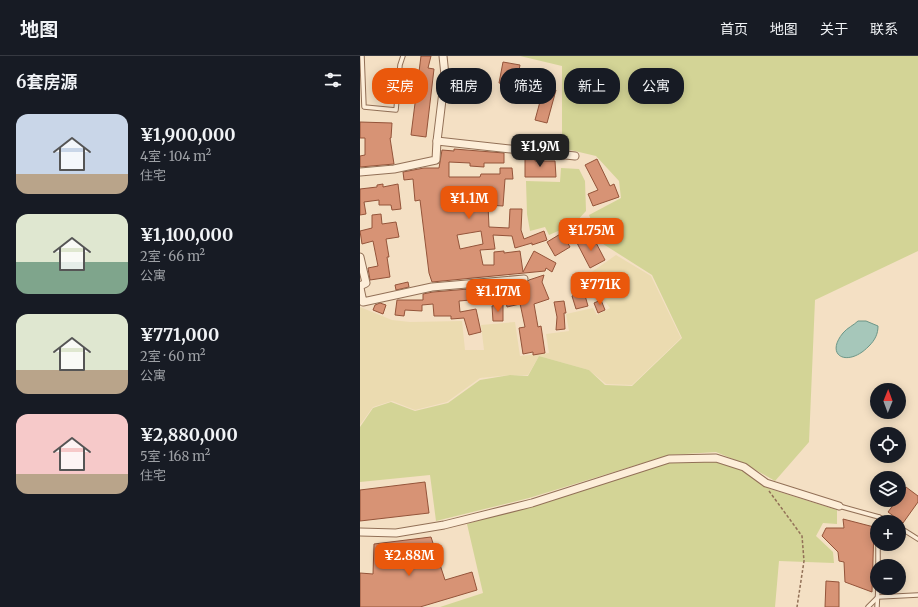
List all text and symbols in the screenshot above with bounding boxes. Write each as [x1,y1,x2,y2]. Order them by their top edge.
text: 地图 [20,17,58,41]
text: 首页 [720,20,748,38]
text: 地图 [770,20,798,38]
text: 关于 [820,20,848,38]
text: 联系 [870,20,898,38]
chip: 买房 [372,68,428,104]
chip: 租房 [436,68,492,104]
chip: 筛选 [500,68,556,104]
chip: 新上 [564,68,620,104]
chip: 公寓 [628,68,684,104]
icon: filters [322,69,344,91]
text: 6套房源 [16,71,77,93]
text: ¥1,900,000 [140,124,236,146]
icon: home [48,130,96,178]
pin: ¥1.9M [512,134,568,168]
text: ¥1.9M [520,138,560,155]
text: 4室 · 104 m² [140,148,211,165]
text: 住宅 [140,167,166,184]
pin: ¥1.1M [441,186,497,220]
text: ¥1.1M [449,190,489,207]
pin: ¥1.75M [558,218,624,252]
text: ¥1.75M [568,222,614,239]
text: ¥1,100,000 [140,224,233,246]
icon: home [48,230,96,278]
text: 2室 · 66 m² [140,248,205,265]
text: 公寓 [140,267,166,284]
pin: ¥771K [572,272,628,306]
text: ¥771K [580,276,620,293]
pin: ¥1.17M [465,279,531,313]
text: ¥1.17M [475,283,521,300]
text: ¥771,000 [140,324,219,346]
icon: home [48,330,96,378]
text: 2室 · 60 m² [140,348,206,365]
text: 公寓 [140,367,166,384]
north arrow [870,383,906,419]
map controls [870,383,906,595]
text: ¥2,880,000 [140,424,238,446]
button: locate [870,427,906,463]
icon: home [48,430,96,478]
text: 5室 · 168 m² [140,448,210,465]
text: 住宅 [140,467,166,484]
button: layers [870,471,906,507]
button: + [870,515,906,551]
pin: ¥2.88M [376,543,442,577]
text: ¥2.88M [384,547,434,564]
button: − [870,559,906,595]

